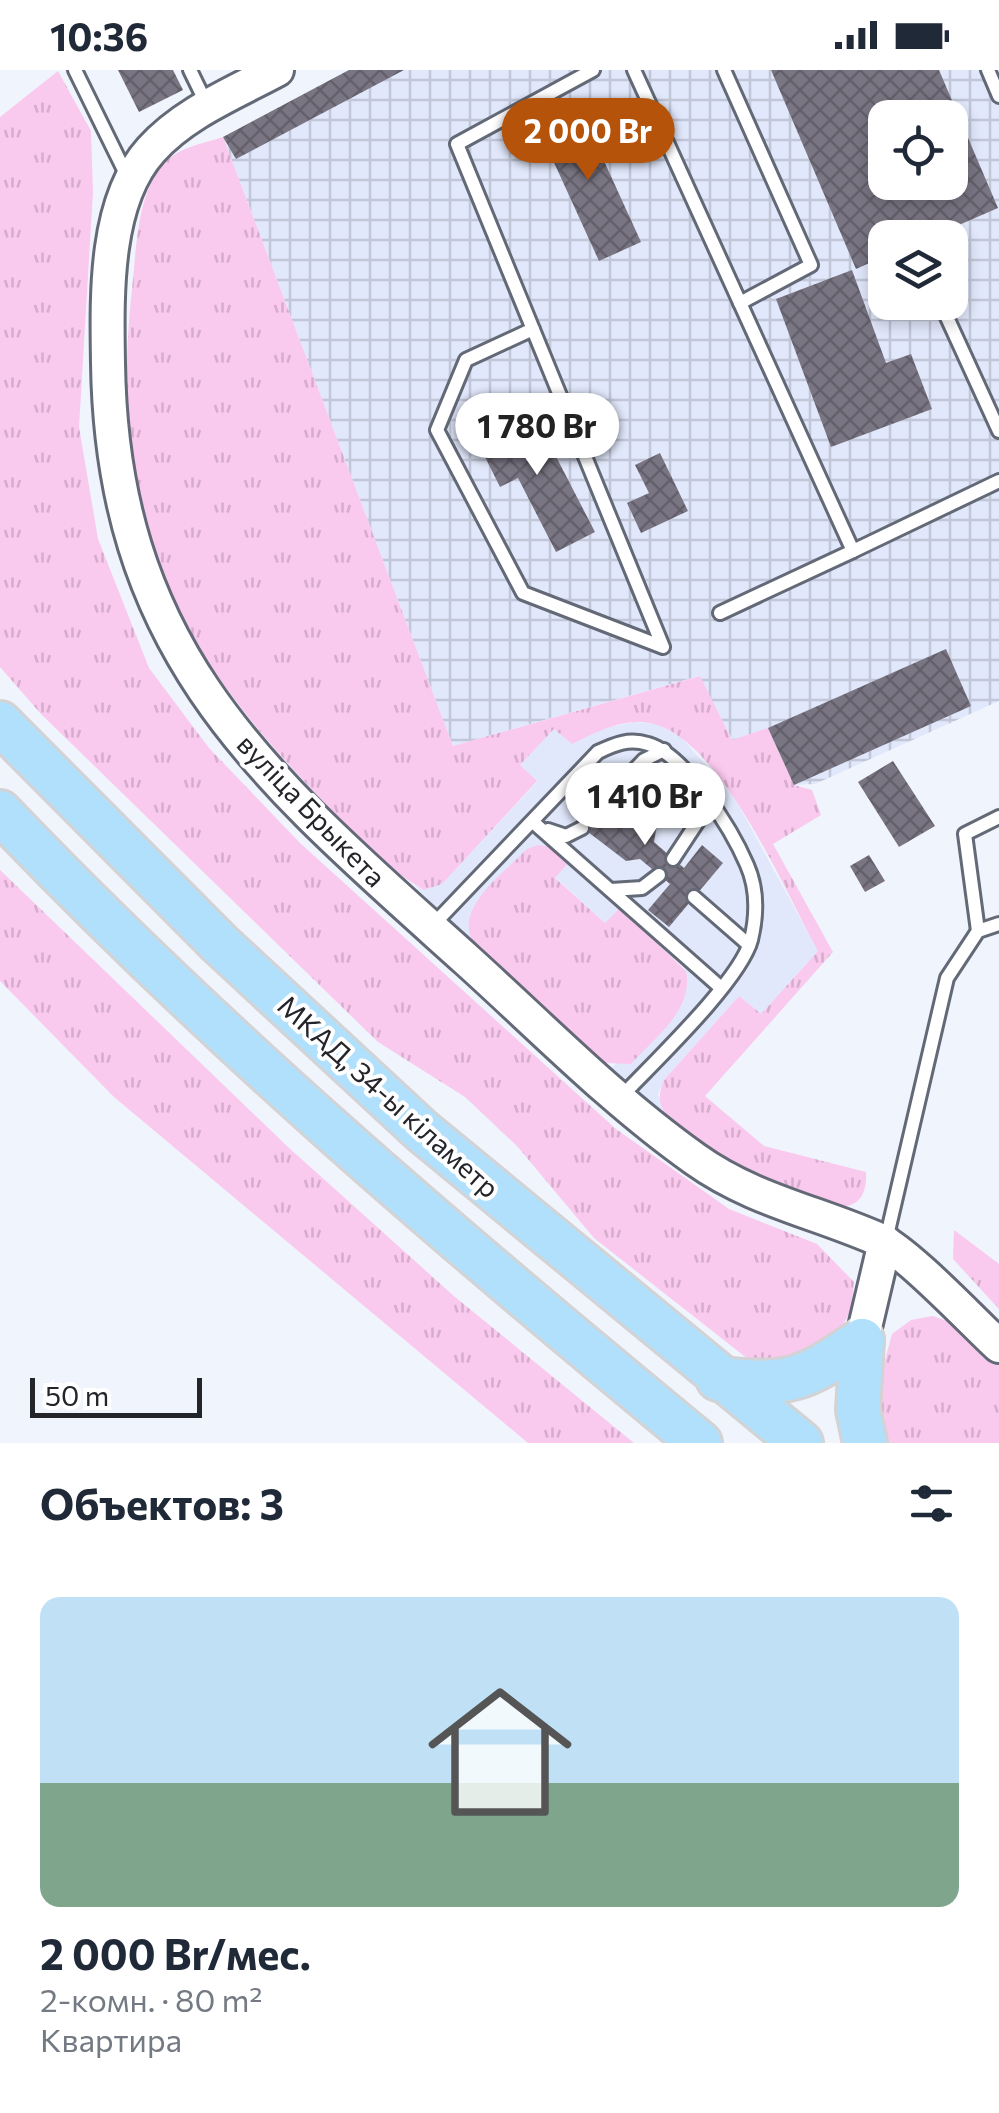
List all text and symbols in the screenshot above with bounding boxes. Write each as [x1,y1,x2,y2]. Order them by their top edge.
text: 10:36 [50,12,148,59]
pin: 2 000 Br [485,98,691,183]
map controls [868,100,968,320]
button: locate [868,100,968,200]
text: 2 000 Br [524,110,652,150]
button: layers [868,220,968,320]
pin: 1 780 Br [434,393,640,478]
text: 1 780 Br [477,405,597,445]
street label: вуліца Брыкета [231,727,393,893]
pin: 1 410 Br [542,763,748,848]
text: 1 410 Br [587,775,703,815]
street label: МКАД, 34-ы кіламетр [271,988,507,1204]
scale bar [30,1373,202,1418]
text: 50 m [45,1378,109,1412]
icon: filters [904,1476,959,1531]
text: Объектов: 3 [40,1477,284,1529]
icon: home [410,1662,590,1842]
text: 2 000 Br/мес. [40,1927,311,1979]
text: 2-комн. · 80 m² [40,1979,262,2019]
text: Квартира [40,2019,182,2059]

